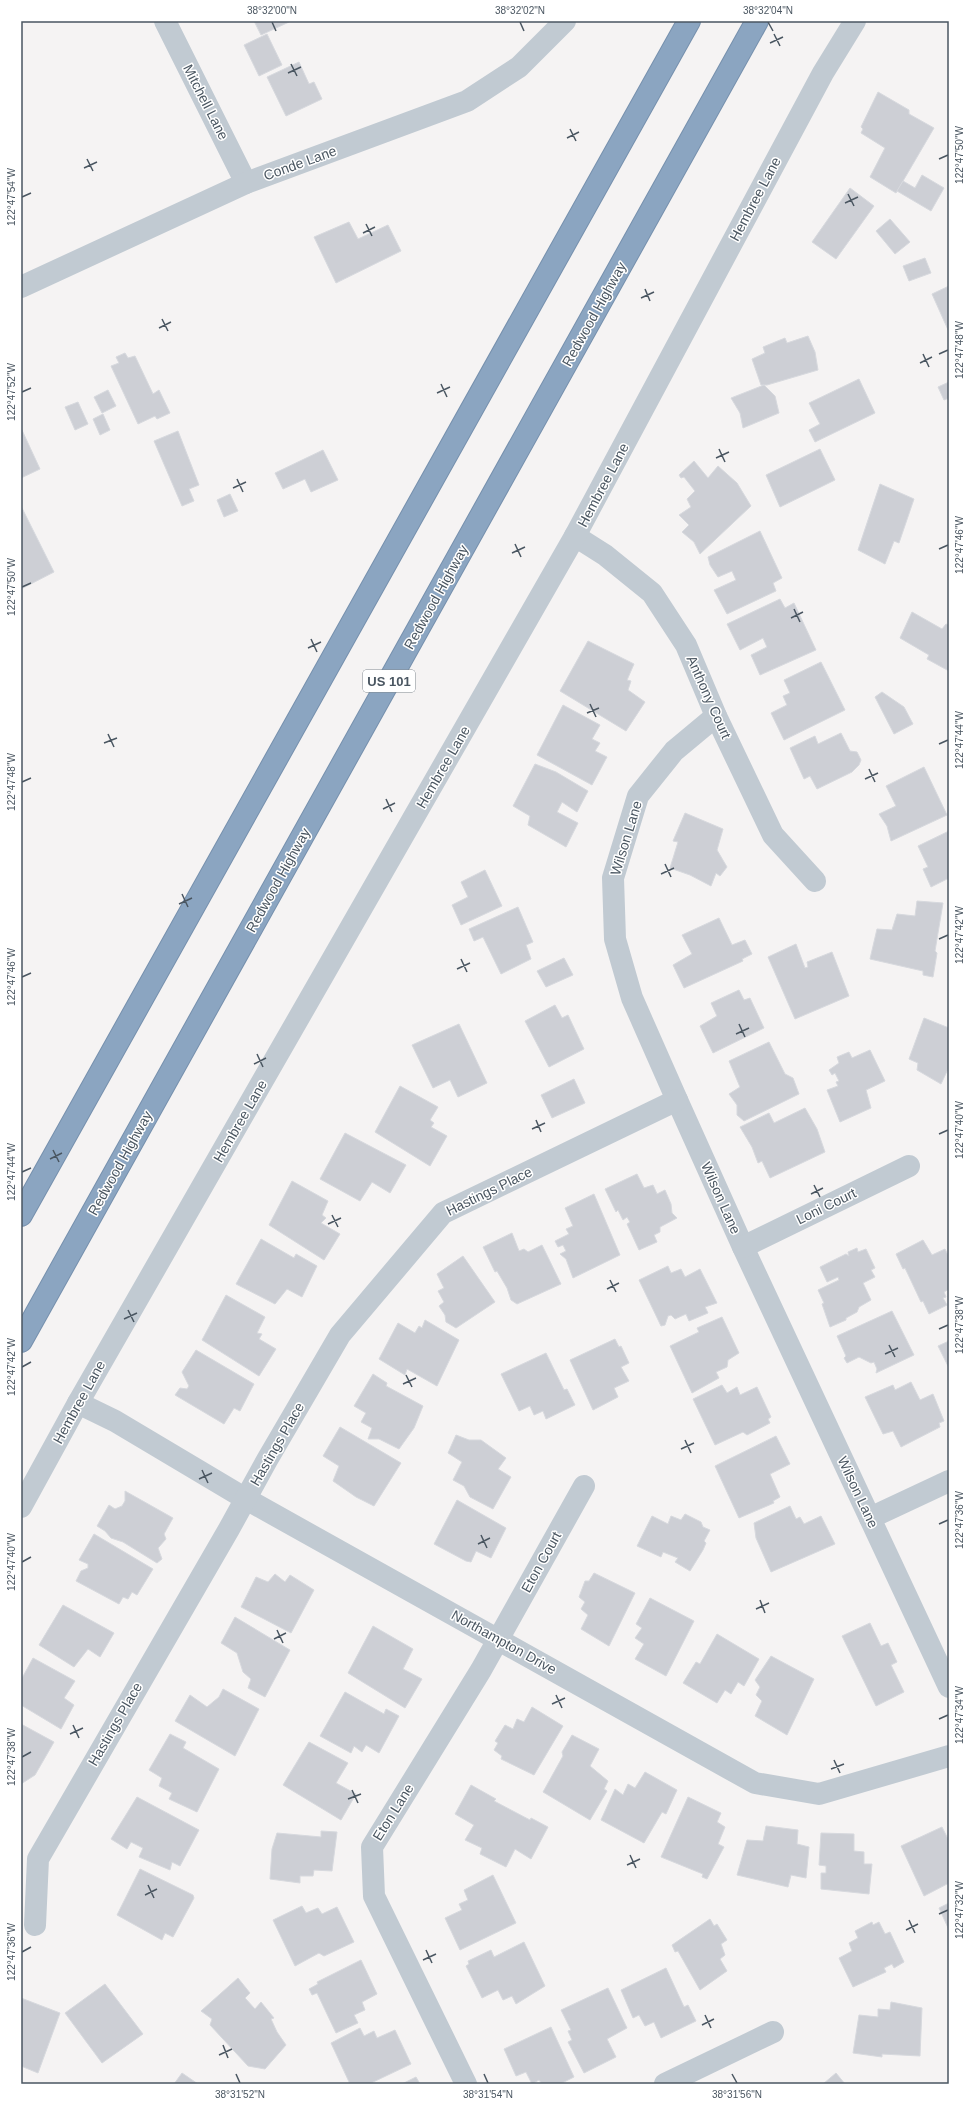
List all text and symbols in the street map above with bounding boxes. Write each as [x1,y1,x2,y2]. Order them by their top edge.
text: 38°32'00"N [247,5,297,16]
text: 38°32'02"N [495,5,545,16]
text: 38°32'04"N [743,5,793,16]
street label: Mitchell Lane [180,62,232,143]
text: 122°47'50"W [954,126,965,184]
street label: Conde Lane [261,142,339,184]
street label: Hembree Lane [726,154,784,244]
text: 122°47'54"W [6,168,17,226]
street label: Redwood Highway [559,259,629,369]
text: 122°47'48"W [954,321,965,379]
text: 122°47'52"W [6,363,17,421]
street label: Hembree Lane [574,440,632,530]
text: 122°47'46"W [954,516,965,574]
street label: Redwood Highway [401,542,471,652]
text: 122°47'50"W [6,558,17,616]
street label: Anthony Court [683,653,735,741]
road number: US 101 [363,670,415,692]
text: 122°47'44"W [954,711,965,769]
street label: Hembree Lane [413,723,473,811]
text: 122°47'48"W [6,753,17,811]
street label: Wilson Lane [607,799,645,877]
street label: Redwood Highway [243,825,313,935]
text: 122°47'42"W [954,906,965,964]
text: 122°47'46"W [6,948,17,1006]
street label: Hembree Lane [210,1077,270,1165]
text: 122°47'40"W [954,1101,965,1159]
street label: Redwood Highway [85,1108,155,1218]
text: 122°47'44"W [6,1143,17,1201]
street label: Wilson Lane [698,1160,744,1237]
street label: Hastings Place [444,1163,535,1219]
street label: Loni Court [793,1185,859,1227]
text: 122°47'38"W [954,1296,965,1354]
text: 122°47'42"W [6,1338,17,1396]
street label: Hembree Lane [50,1357,109,1446]
street label: Hastings Place [247,1399,307,1488]
street label: Wilson Lane [834,1454,882,1530]
text: 122°47'36"W [954,1491,965,1549]
street label: Eton Court [518,1529,564,1595]
text: 122°47'40"W [6,1533,17,1591]
street label: Northampton Drive [449,1607,559,1678]
street label: Hastings Place [85,1679,145,1768]
text: 122°47'34"W [954,1686,965,1744]
text: 122°47'38"W [6,1728,17,1786]
street label: Eton Lane [369,1781,417,1843]
text: 122°47'32"W [954,1881,965,1939]
text: 122°47'36"W [6,1923,17,1981]
text: 38°31'52"N [215,2089,265,2100]
text: 38°31'54"N [463,2089,513,2100]
text: 38°31'56"N [712,2089,762,2100]

